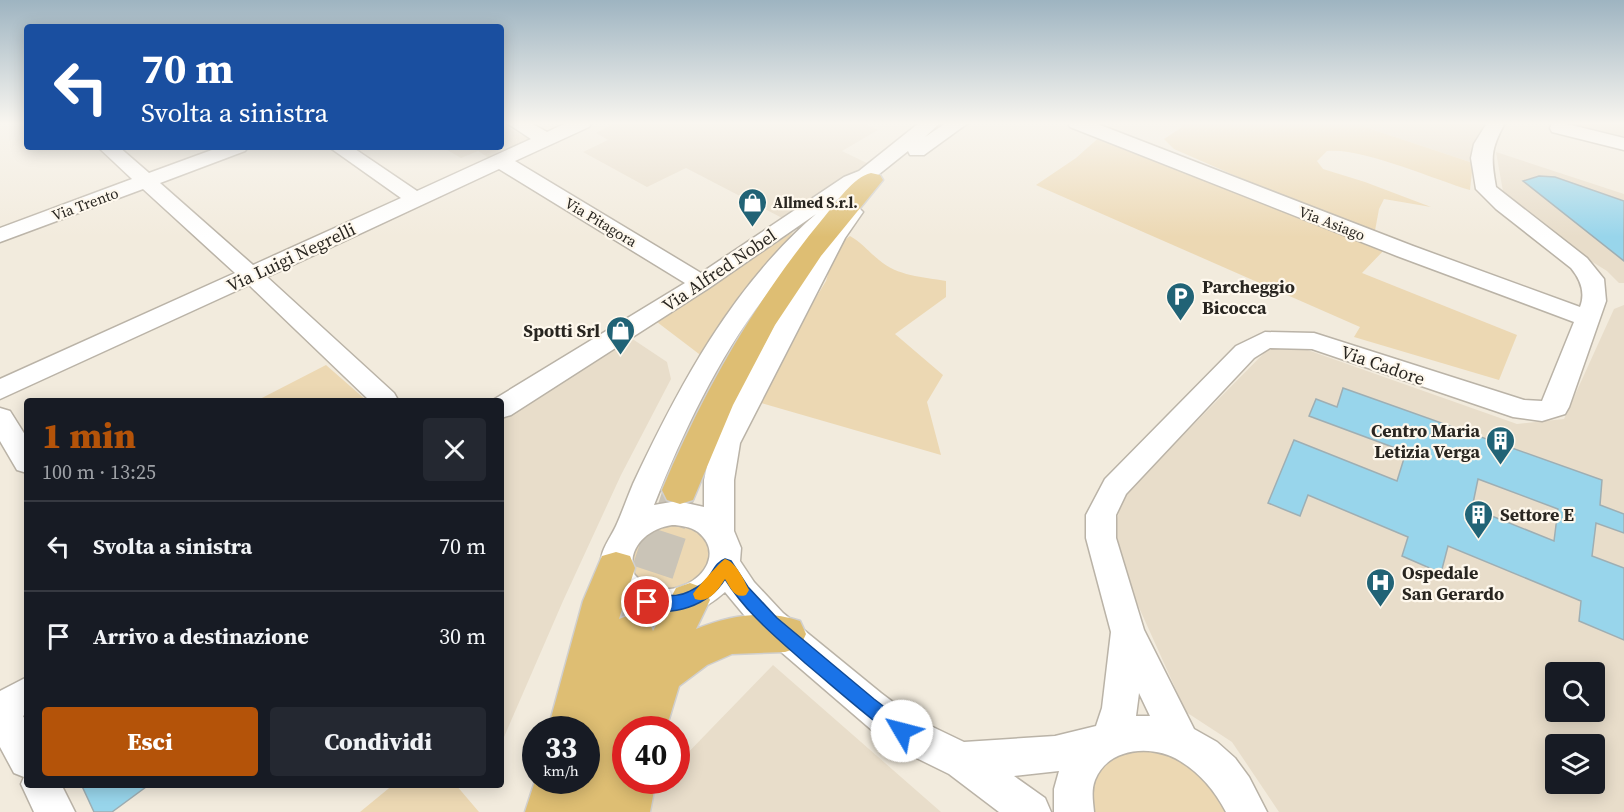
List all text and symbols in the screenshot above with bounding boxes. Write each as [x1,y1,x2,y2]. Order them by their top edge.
text: 70 m [141,39,234,97]
icon: left [42,48,120,126]
text: Svolta a sinistra [141,94,328,131]
street label: Via Trento [49,182,121,226]
shop icon: Allmed S.r.l. [736,186,768,228]
street label: Via Pitagora [561,192,641,252]
place label: Allmed S.r.l. [773,192,858,213]
street label: Via Asiago [1296,201,1368,245]
street label: Via Luigi Negrelli [223,216,359,298]
street label: Via Alfred Nobel [657,223,781,317]
place label: Parcheggio Bicocca [1202,274,1295,320]
parking icon: Parcheggio Bicocca [1165,280,1197,322]
shop icon: Spotti Srl [605,314,637,356]
place label: Spotti Srl [523,318,600,343]
street label: Via Cadore [1338,339,1428,391]
text: 1 min [42,411,136,460]
button: close [423,418,486,481]
place label: Centro Maria Letizia Verga [1371,418,1480,464]
building icon: Centro Maria Letizia Verga [1485,424,1517,466]
text: 100 m · 13:25 [42,458,156,486]
building icon: Settore E [1463,498,1495,540]
place label: Settore E [1500,502,1574,527]
icon: left [42,530,75,563]
text: Svolta a sinistra [93,531,252,561]
text: 70 m [439,531,486,561]
place label: Ospedale San Gerardo [1402,560,1504,606]
hospital icon: Ospedale San Gerardo [1365,566,1397,608]
pin [621,576,672,627]
icon: arrive [630,585,663,618]
icon: arrive [42,620,75,653]
text: Arrivo a destinazione [93,621,309,651]
text: 30 m [439,621,486,651]
map controls [1545,662,1605,794]
button: search [1545,662,1605,722]
position arrow [870,699,934,763]
button: Esci [42,707,258,776]
button: Condividi [270,707,486,776]
speed limit sign: 40 [612,716,690,794]
text: 33 [545,727,577,768]
button: layers [1545,734,1605,794]
text: km/h [543,760,579,781]

